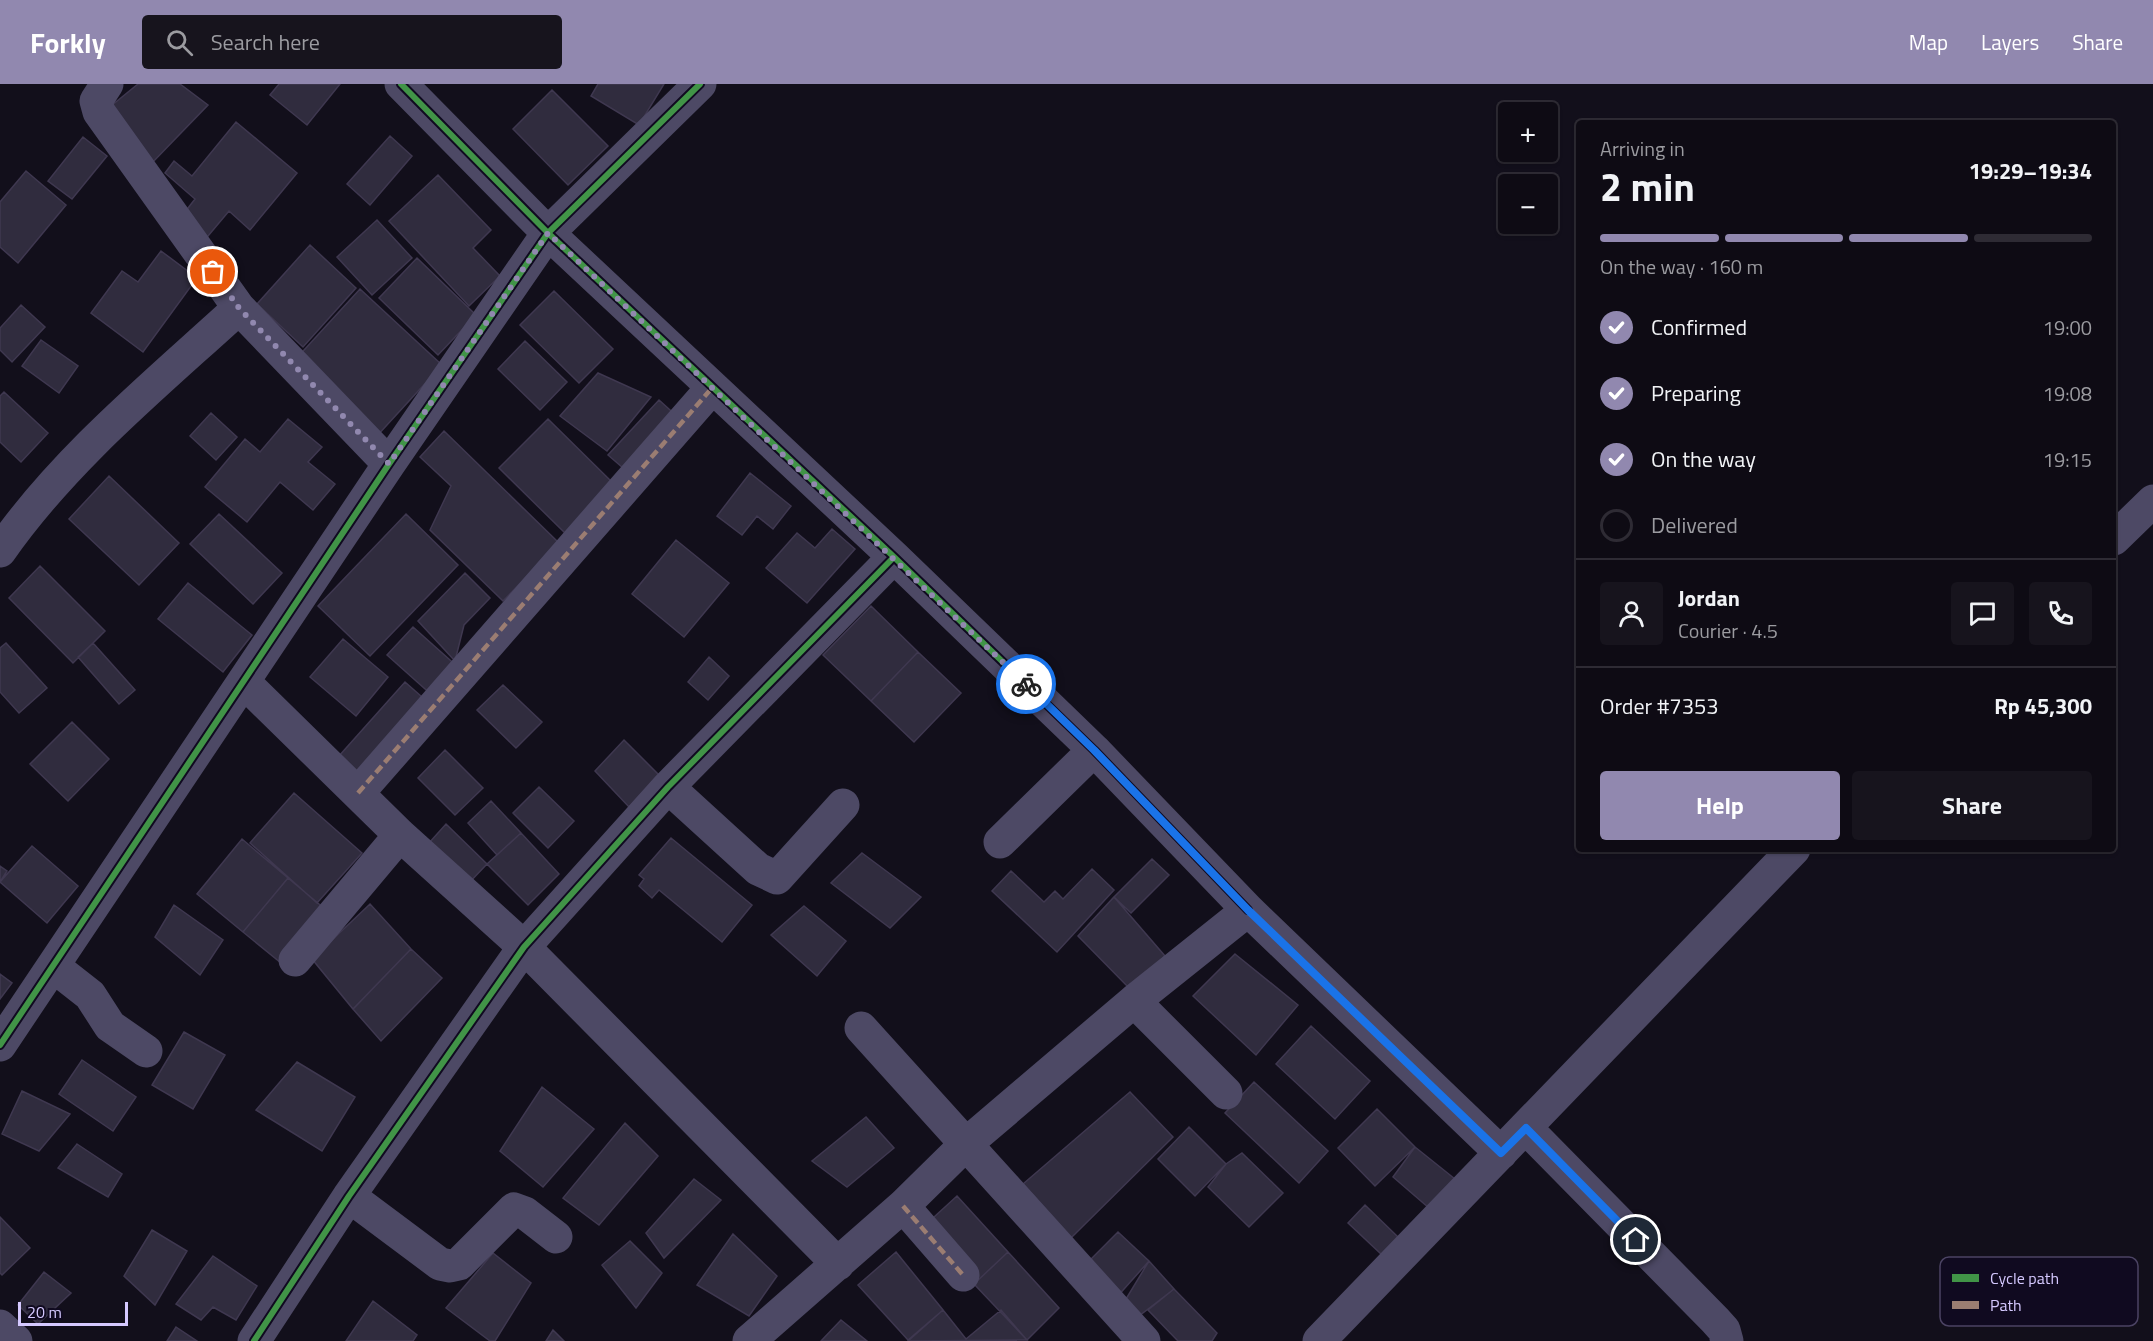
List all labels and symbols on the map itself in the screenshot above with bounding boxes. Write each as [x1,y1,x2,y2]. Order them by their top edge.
pin [187,246,238,297]
courier [996,654,1056,714]
pin [1610,1214,1661,1265]
legend [1940,1257,2138,1326]
text: Cycle path [1990,1266,2059,1290]
text: Path [1990,1293,2022,1317]
scale bar [18,1299,128,1326]

